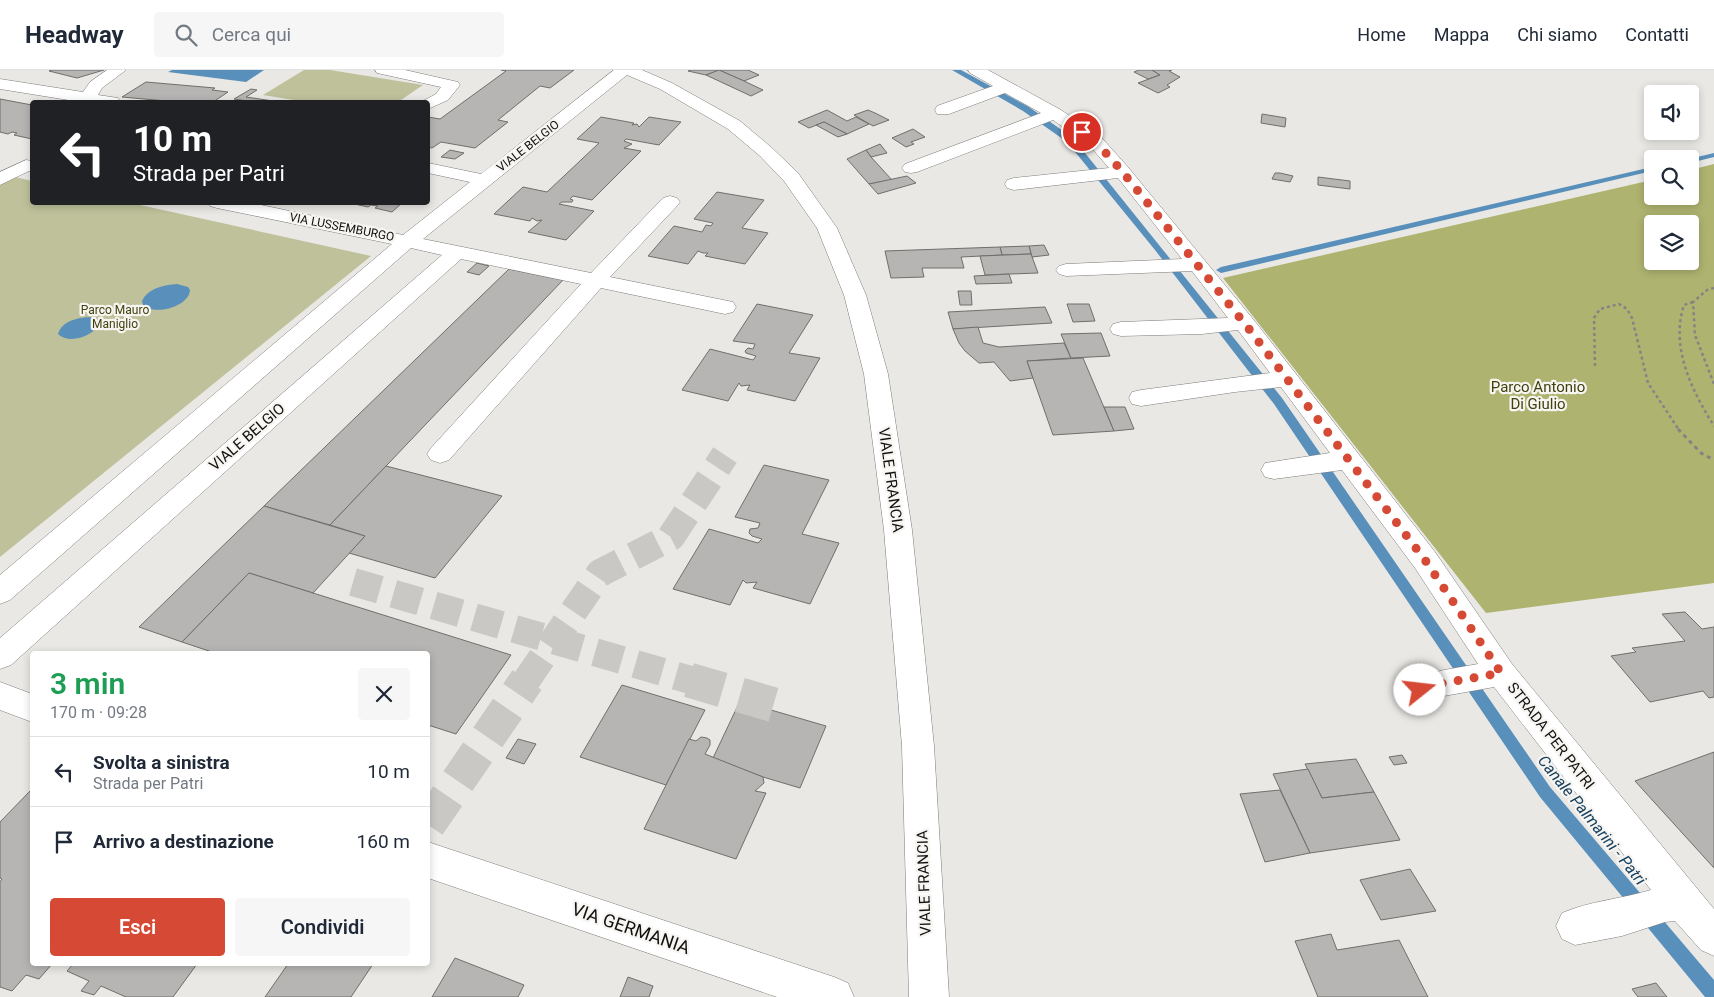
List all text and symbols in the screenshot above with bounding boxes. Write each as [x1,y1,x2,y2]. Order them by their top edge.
search box [154,12,504,57]
text: Headway [25,21,124,49]
icon: search [172,21,200,49]
text: Cerca qui [212,23,291,46]
text: Home [1357,24,1406,45]
text: Mappa [1434,24,1489,45]
text: Chi siamo [1517,24,1597,45]
text: Contatti [1625,24,1689,45]
map controls [1644,85,1699,270]
button: sound [1644,85,1699,140]
pin [1061,111,1103,153]
street label: VIALE BELGIO [494,117,562,175]
icon: arrive [1068,118,1096,146]
text: 10 m [133,119,212,160]
icon: left [50,120,115,185]
button: search [1644,150,1699,205]
text: Strada per Patri [133,161,285,186]
street label: VIA LUSSEMBURGO [288,210,396,244]
button: layers [1644,215,1699,270]
park label: Parco Mauro Maniglio [81,303,149,331]
park label: Parco Antonio Di Giulio [1491,378,1585,413]
street label: VIALE BELGIO [206,399,288,475]
street label: VIALE FRANCIA [875,426,907,534]
position arrow [1393,663,1445,715]
text: 3 min [50,666,125,701]
button: close [358,668,410,720]
street label: STRADA PER PATRI [1504,679,1598,793]
text: 170 m · 09:28 [50,703,147,722]
text: Svolta a sinistra [93,751,230,774]
water label: Canale Palmarini - Patri [1534,751,1650,889]
icon: left [50,758,78,786]
text: 10 m [367,760,410,783]
text: Strada per Patri [93,774,203,793]
icon: arrive [50,828,78,856]
text: Arrivo a destinazione [93,830,274,853]
text: 160 m [357,830,410,853]
street label: VIALE FRANCIA [913,830,935,936]
button: Esci [50,898,225,956]
button: Condividi [235,898,410,956]
street label: VIA GERMANIA [569,898,693,958]

